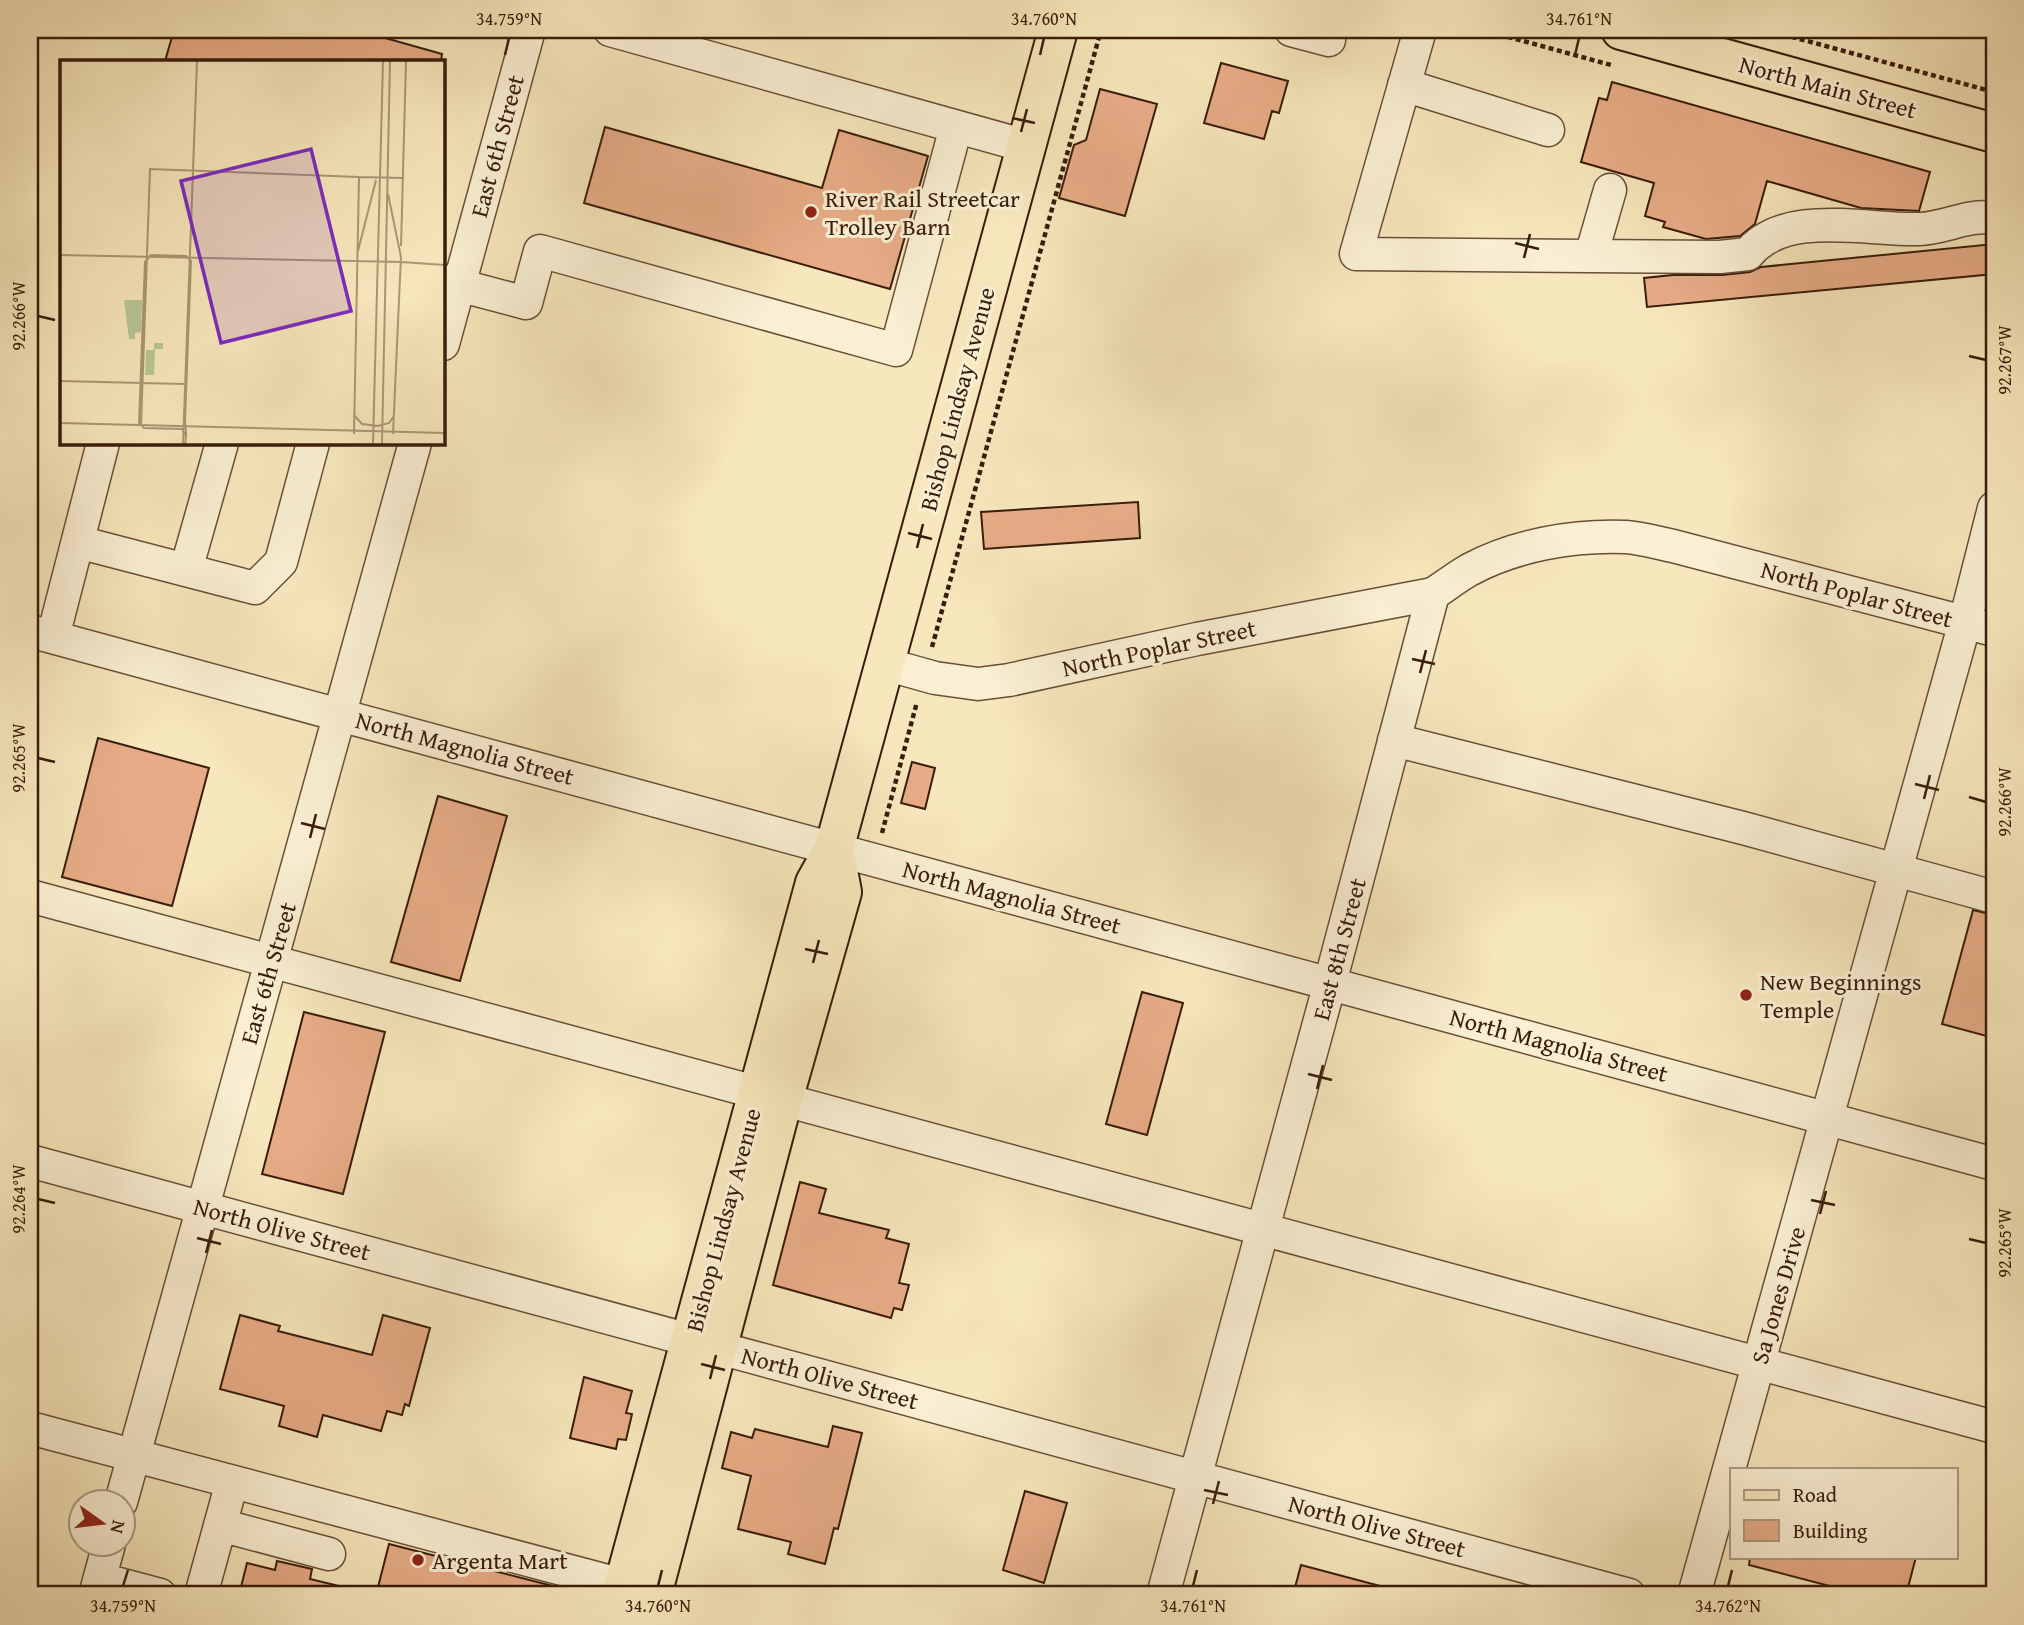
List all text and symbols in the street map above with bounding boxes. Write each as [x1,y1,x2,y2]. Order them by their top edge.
text: 34.759°N [476,5,542,32]
text: 34.760°N [1011,5,1077,32]
text: 34.761°N [1546,5,1612,32]
street label: North Main Street [1735,47,1921,128]
inset map [60,60,444,444]
street label: East 6th Street [461,70,533,221]
place label: River Rail Streetcar Trolley Barn [825,181,1020,244]
marker: River Rail Streetcar Trolley Barn [803,204,819,220]
text: 92.266°W [5,281,32,351]
street label: Bishop Lindsay Avenue [910,283,1004,515]
text: 92.267°W [1991,325,2018,395]
street label: North Poplar Street [1757,552,1957,637]
street label: North Poplar Street [1059,610,1260,686]
street label: North Magnolia Street [352,702,578,794]
text: 92.265°W [5,723,32,793]
text: 92.266°W [1991,767,2018,837]
street label: North Magnolia Street [899,851,1125,943]
street label: East 8th Street [1303,873,1375,1024]
street label: East 6th Street [231,897,305,1048]
place label: New Beginnings Temple [1760,964,1921,1027]
marker: New Beginnings Temple [1738,987,1754,1003]
street label: North Magnolia Street [1446,999,1672,1091]
street label: Bishop Lindsay Avenue [676,1104,770,1336]
text: 92.264°W [5,1164,32,1234]
street label: North Olive Street [190,1189,375,1270]
text: 92.265°W [1991,1208,2018,1278]
street label: Sa Jones Drive [1742,1222,1814,1368]
street label: North Olive Street [738,1338,923,1419]
legend [1730,1468,1958,1558]
text: Road [1793,1479,1838,1510]
street label: North Olive Street [1285,1486,1470,1567]
north arrow [66,1488,136,1558]
text: Building [1793,1515,1868,1546]
text: N [103,1518,134,1537]
place label: Argenta Mart [432,1543,568,1578]
marker: Argenta Mart [410,1552,426,1568]
text: 34.759°N [90,1592,156,1619]
text: 34.760°N [625,1592,691,1619]
text: 34.761°N [1160,1592,1226,1619]
text: 34.762°N [1695,1592,1761,1619]

